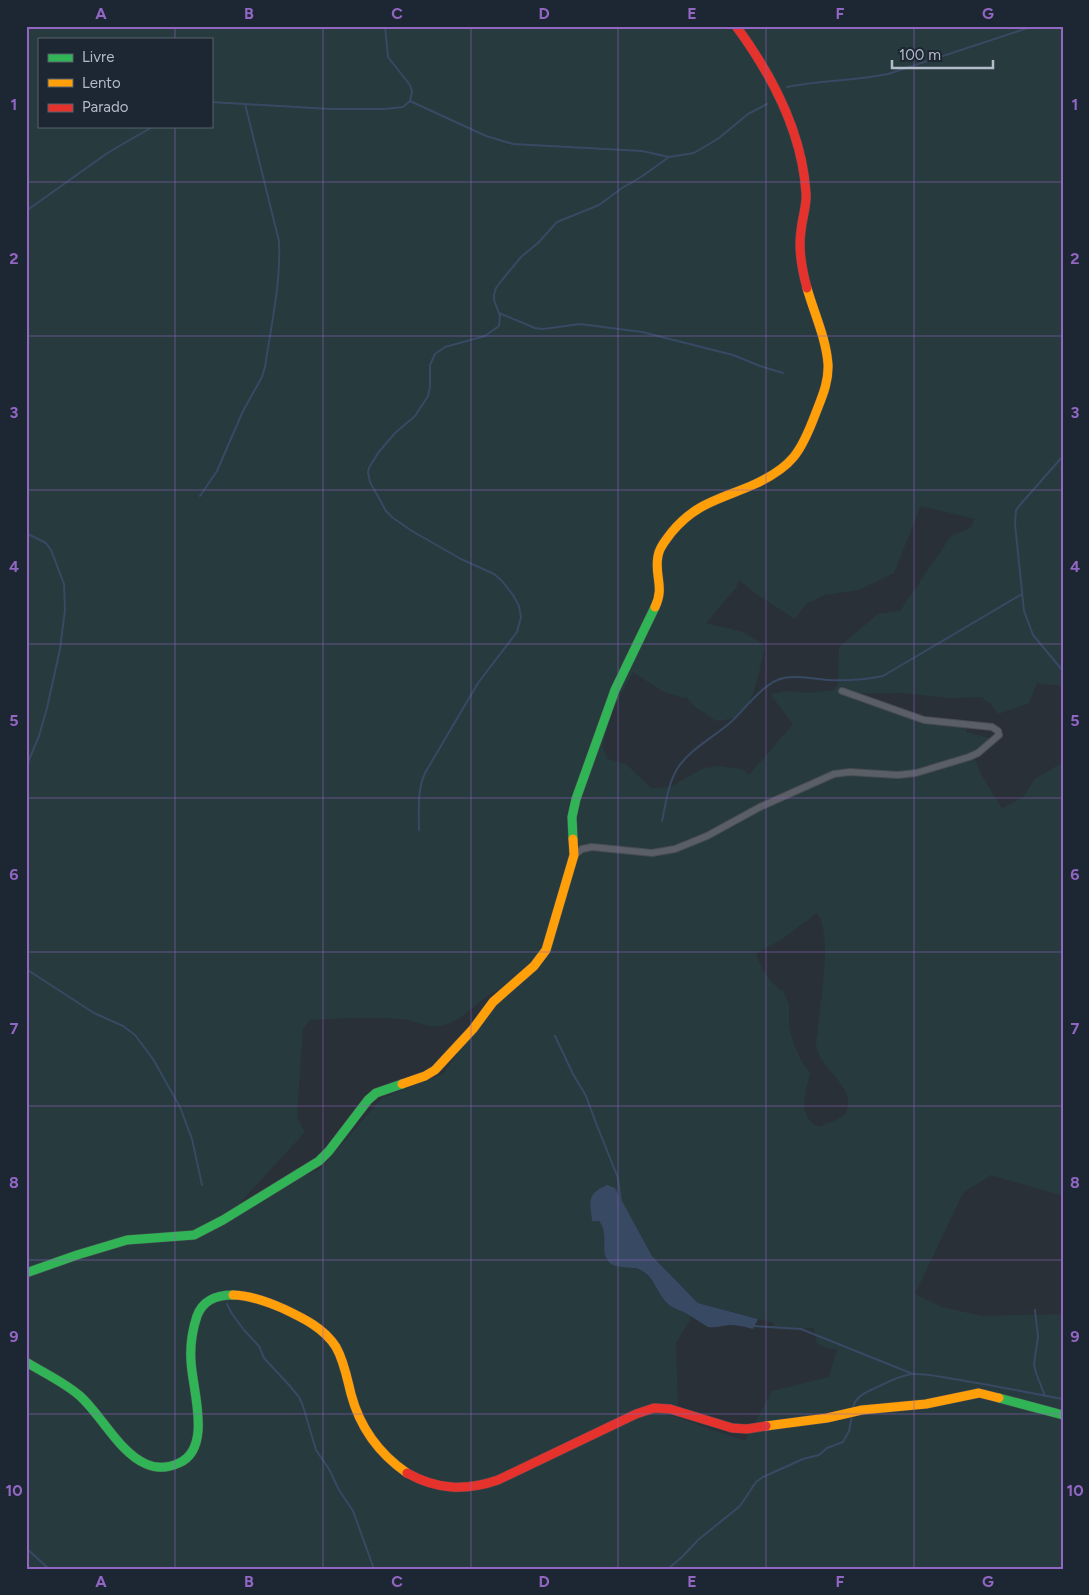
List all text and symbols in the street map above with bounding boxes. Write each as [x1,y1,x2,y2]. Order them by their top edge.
text: A [95,4,107,23]
text: B [244,4,254,23]
text: C [391,4,403,23]
text: D [538,4,550,23]
text: E [687,4,697,23]
text: F [836,4,845,23]
text: G [982,4,994,23]
legend [38,38,212,128]
scale bar [892,38,993,70]
text: 100 m [899,46,941,64]
text: Livre [82,48,114,66]
text: Lento [82,74,121,92]
text: 1 [11,95,17,114]
text: 1 [1072,95,1078,114]
text: Parado [82,98,129,116]
text: 2 [9,249,19,268]
text: 2 [1070,249,1080,268]
text: 3 [10,403,19,422]
text: 3 [1071,403,1080,422]
text: 4 [9,557,19,576]
text: 4 [1070,557,1080,576]
text: 5 [9,711,19,730]
text: 5 [1070,711,1080,730]
text: 6 [9,865,19,884]
text: 6 [1070,865,1080,884]
text: 7 [10,1019,19,1038]
text: 7 [1071,1019,1080,1038]
text: 8 [9,1173,19,1192]
text: 8 [1070,1173,1080,1192]
text: 9 [9,1327,19,1346]
text: 9 [1070,1327,1080,1346]
text: 10 [5,1481,23,1500]
text: 10 [1066,1481,1084,1500]
text: A [95,1572,107,1591]
text: B [244,1572,254,1591]
text: C [391,1572,403,1591]
text: D [538,1572,550,1591]
text: E [687,1572,697,1591]
text: F [836,1572,845,1591]
text: G [982,1572,994,1591]

